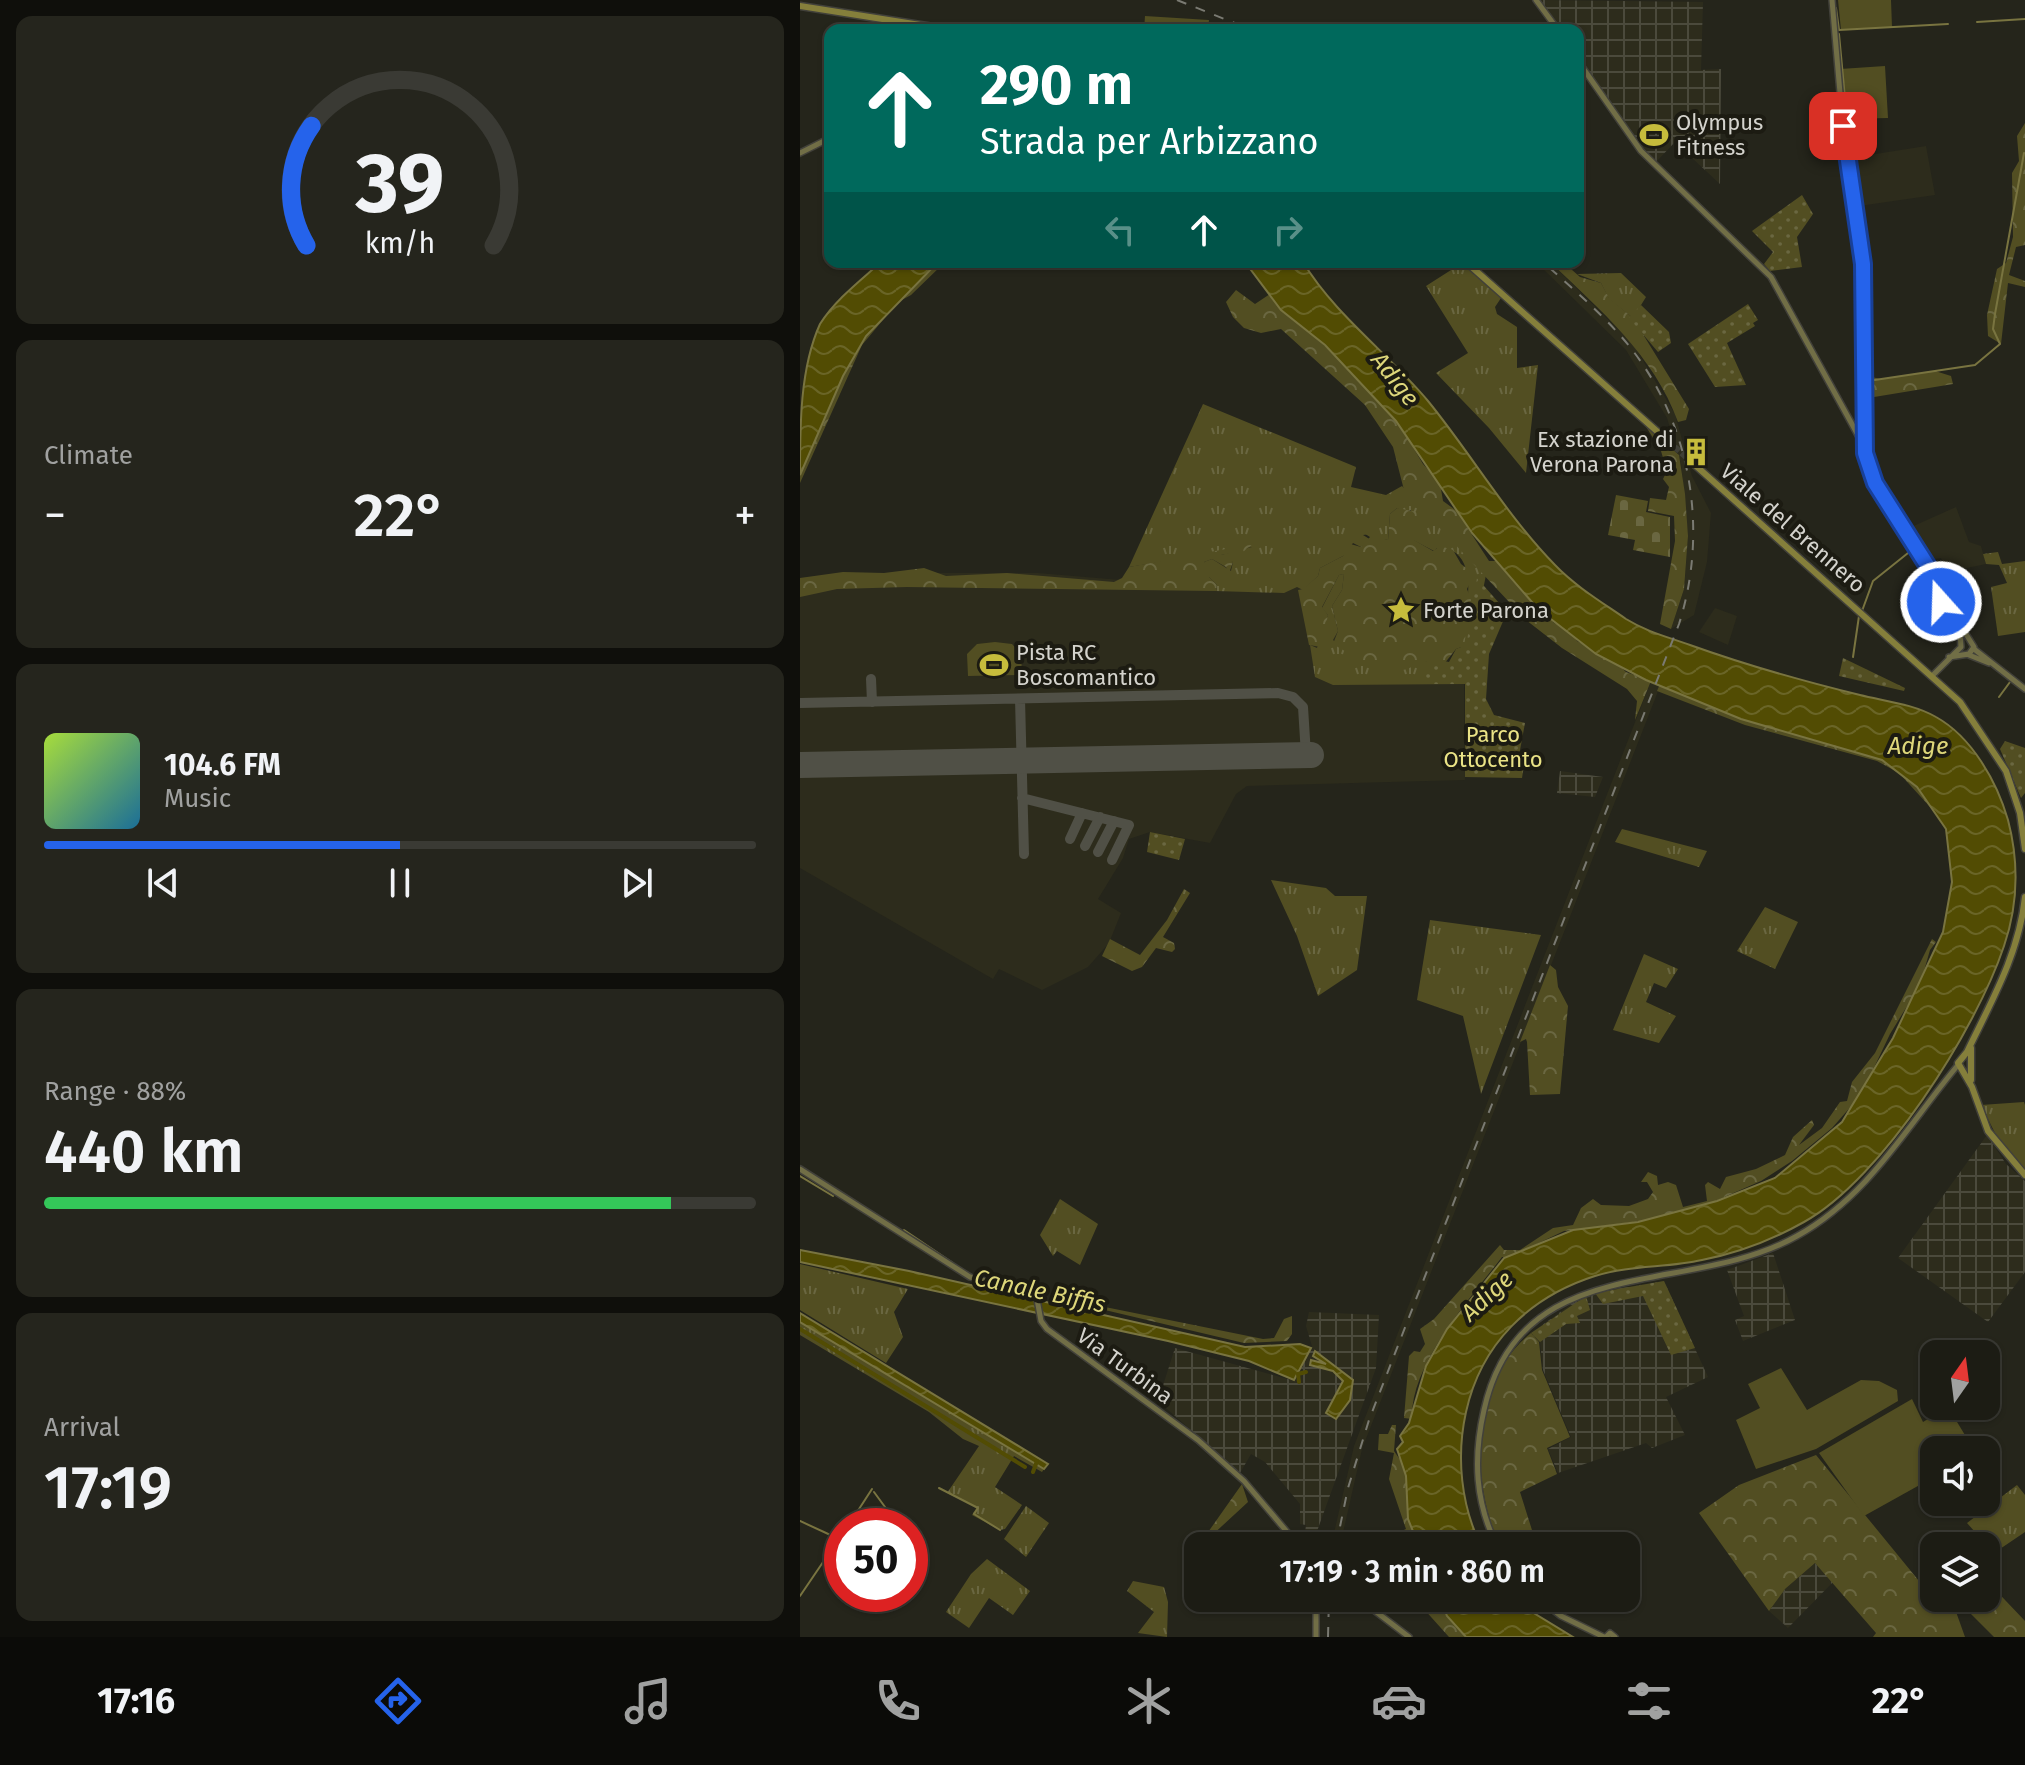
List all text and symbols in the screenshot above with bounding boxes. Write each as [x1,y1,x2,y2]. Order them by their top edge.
text: 290 m [980,52,1133,119]
icon: ahead [848,56,952,160]
pin [1809,92,1877,160]
icon: arrive [1821,104,1865,148]
place label: Olympus Fitness [1676,109,1763,161]
text: Strada per Arbizzano [980,120,1319,164]
sports icon: Olympus Fitness [1639,120,1669,150]
text: 39 [355,134,444,234]
icon: left [1098,208,1142,252]
icon: ahead [1182,208,1226,252]
icon: right [1266,208,1310,252]
text: km/h [365,226,435,261]
water label: Adige [1365,346,1425,412]
place label: Ex stazione di Verona Parona [1530,426,1674,478]
building icon: Ex stazione di Verona Parona [1681,437,1711,467]
text: Climate [44,440,133,471]
street label: Viale del Brennero [1715,458,1871,598]
text: 22° [354,480,446,552]
text: − [44,489,66,542]
text: + [734,489,756,542]
position arrow [1899,560,1983,644]
place icon: Forte Parona [1386,595,1416,625]
place label: Forte Parona [1423,597,1549,624]
place label: Pista RC Boscomantico [1016,639,1156,691]
sports icon: Pista RC Boscomantico [979,650,1009,680]
park label: Parco Ottocento [1443,721,1543,773]
water label: Adige [1887,732,1948,760]
text: 104.6 FM [164,747,281,783]
text: Music [164,783,231,814]
icon: previous [141,861,185,905]
icon: pause [378,861,422,905]
icon: next [615,861,659,905]
text: Range · 88% [44,1076,186,1107]
text: 440 km [44,1116,244,1188]
water label: Canale Biffis [972,1263,1108,1319]
water label: Adige [1455,1265,1519,1328]
street label: Via Turbina [1072,1322,1178,1410]
north arrow [1920,1340,2000,1420]
map controls [1920,1340,2000,1612]
text: Arrival [44,1412,120,1443]
button: sound [1920,1436,2000,1516]
text: 17:19 [44,1452,172,1524]
speed limit sign: 50 [824,1508,928,1612]
button: layers [1920,1532,2000,1612]
text: 17:19 · 3 min · 860 m [1279,1554,1545,1590]
icon: directions [370,1673,426,1729]
icon: music [620,1673,676,1729]
icon: phone [870,1673,926,1729]
icon: climate [1121,1673,1177,1729]
icon: car [1371,1673,1427,1729]
icon: filters [1621,1673,1677,1729]
text: 17:16 [97,1679,175,1723]
text: 22° [1872,1679,1928,1723]

